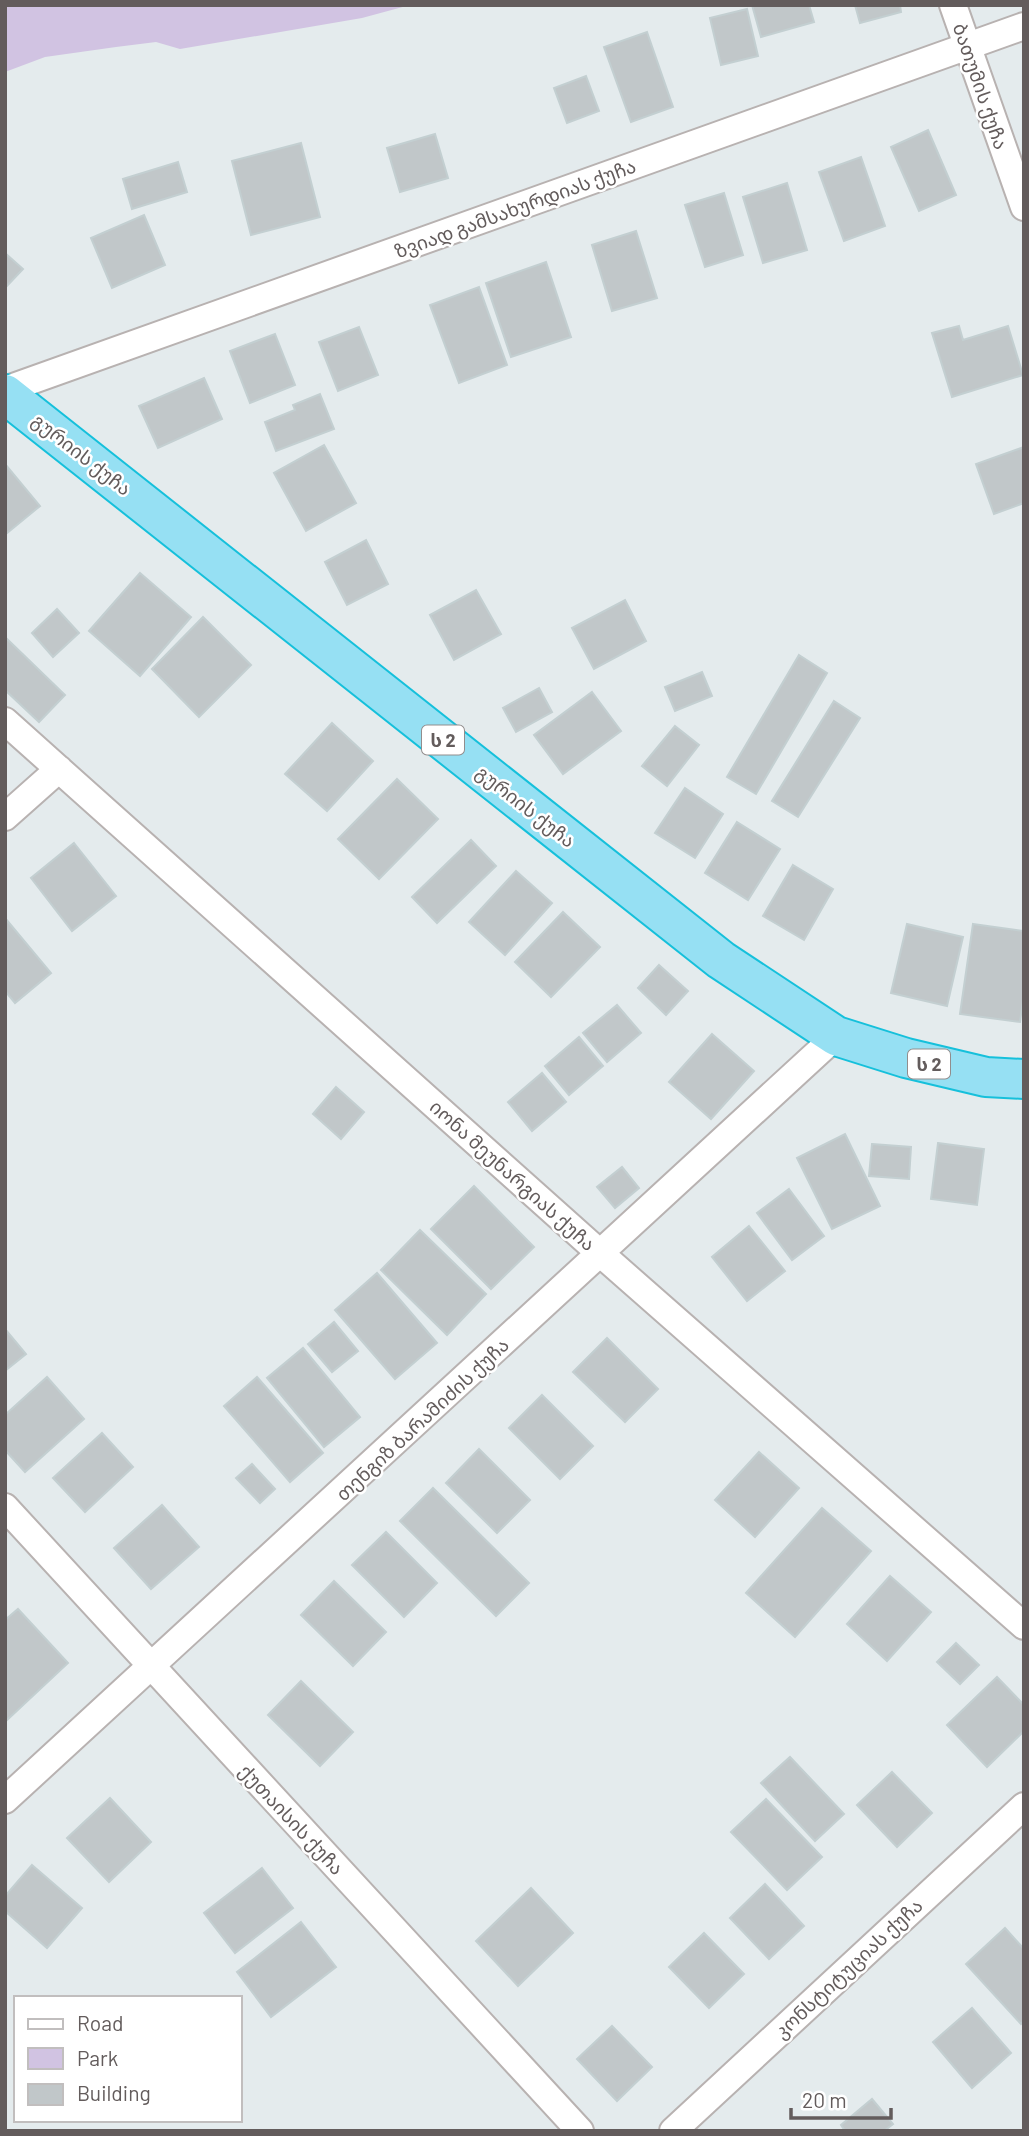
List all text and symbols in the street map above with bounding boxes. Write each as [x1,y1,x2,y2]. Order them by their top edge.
street label: ბათუმის ქუჩა [948,20,1013,153]
street label: ზვიად გამსახურდიას ქუჩა [391,154,639,264]
street label: გურიის ქუჩა [27,408,136,501]
road number: ს 2 [422,726,464,754]
street label: გურიის ქუჩა [471,760,580,853]
road number: ს 2 [908,1050,950,1078]
street label: იონა მეუნარგიას ქუჩა [425,1095,600,1256]
street label: თენგიზ ბარამიძის ქუჩა [331,1333,514,1506]
street label: ქუთაისის ქუჩა [234,1759,349,1880]
street label: კონსტიტუციას ქუჩა [769,1893,928,2043]
legend [14,1996,242,2122]
text: Road [77,2010,123,2035]
text: Park [77,2045,118,2070]
scale bar [791,2076,891,2120]
text: Building [77,2080,151,2105]
text: 20 m [802,2087,847,2112]

